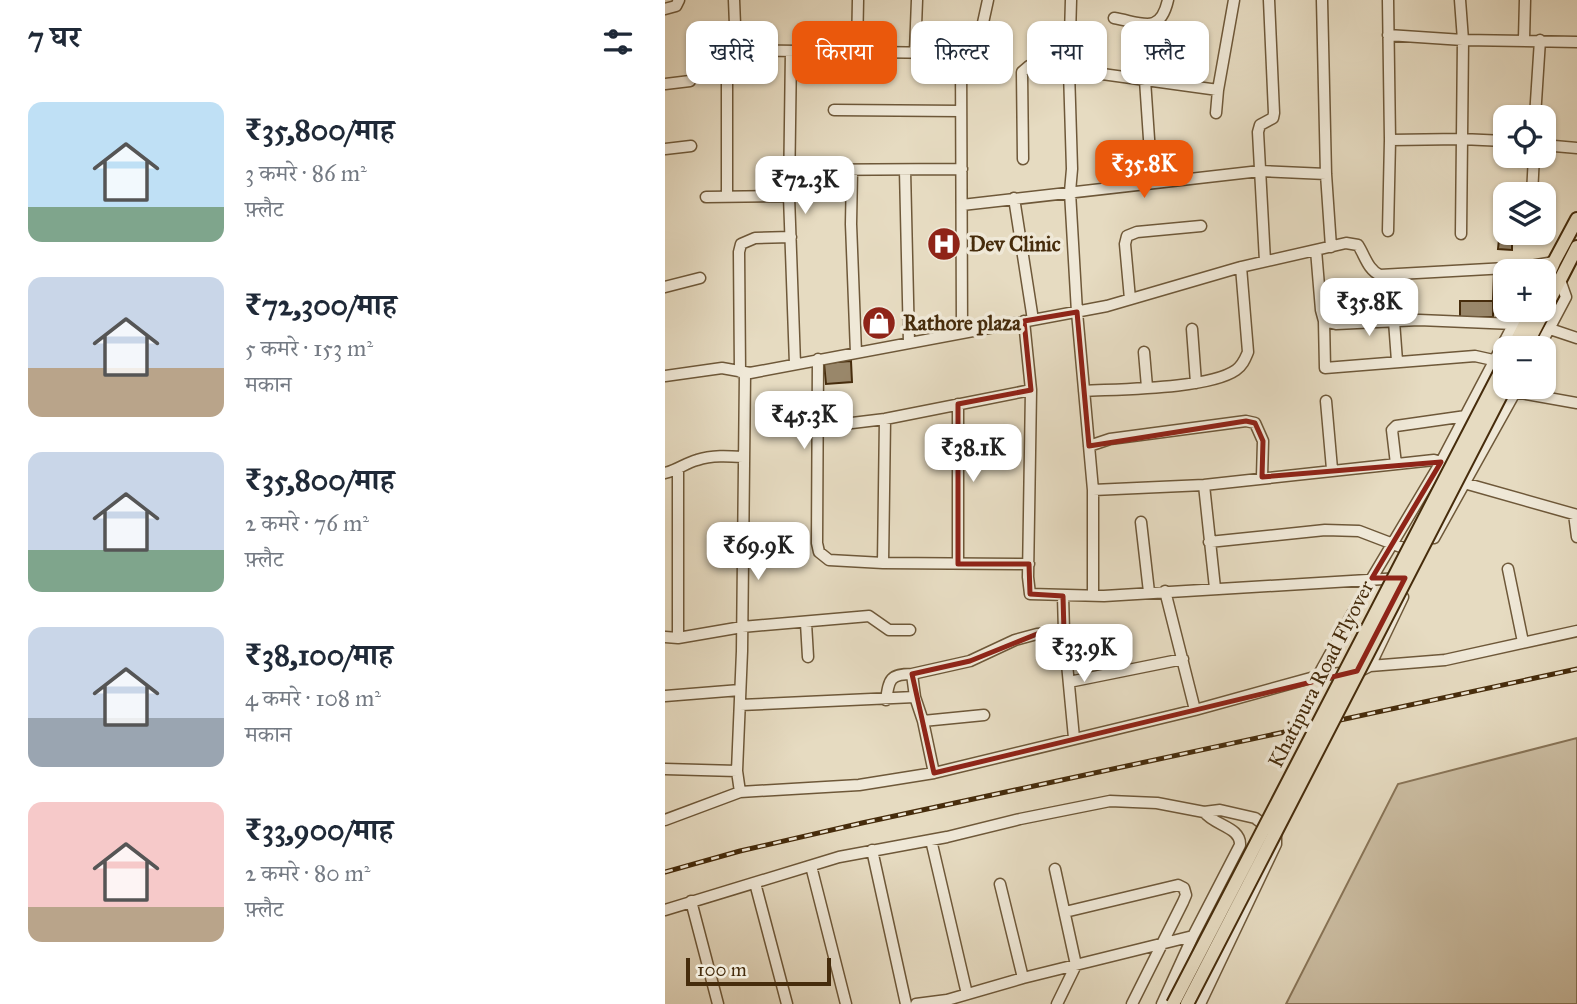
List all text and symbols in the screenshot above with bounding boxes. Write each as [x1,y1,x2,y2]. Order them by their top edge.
text: 7 घर [28,19,80,55]
chip: खरीदें [686,21,778,84]
chip: किराया [792,21,897,84]
chip: फ़िल्टर [911,21,1013,84]
chip: नया [1027,21,1107,84]
chip: फ़्लैट [1121,21,1209,84]
icon: filters [599,23,637,61]
map controls [1493,105,1556,399]
button: locate [1493,105,1556,168]
text: ₹35,800/माह [245,112,394,148]
icon: home [84,130,168,214]
pin: ₹35.8K [1087,140,1201,200]
text: ₹35.8K [1111,149,1177,177]
pin: ₹72.3K [748,156,862,216]
text: 3 कमरे · 86 m² [245,159,367,187]
text: ₹72.3K [771,165,839,193]
button: layers [1493,182,1556,245]
text: फ़्लैट [245,195,283,223]
hospital icon: Dev Clinic [925,225,963,263]
place label: Dev Clinic [969,231,1061,257]
button: + [1493,259,1556,322]
pin: ₹35.8K [1312,278,1426,338]
text: ₹72,300/माह [245,287,397,323]
text: ₹35.8K [1336,287,1402,315]
shop icon: Rathore plaza [860,304,898,342]
icon: home [84,305,168,389]
place label: Rathore plaza [903,310,1022,336]
text: 5 कमरे · 153 m² [245,334,373,362]
button: − [1493,336,1556,399]
text: मकान [245,370,292,398]
pin: ₹45.3K [747,392,861,451]
text: ₹45.3K [771,400,837,428]
pin: ₹38.1K [916,424,1030,484]
text: ₹38.1K [941,433,1005,461]
text: ₹35,800/माह [245,462,394,498]
icon: home [84,480,168,564]
text: 2 कमरे · 76 m² [245,509,369,537]
pin: ₹69.9K [701,522,815,582]
text: ₹69.9K [723,531,793,559]
text: फ़्लैट [245,545,283,573]
street label: Khatipura Road Flyover [1263,576,1380,772]
pin: ₹33.9K [1027,624,1141,684]
text: ₹33.9K [1052,633,1116,661]
text: ₹38,100/माह [245,637,393,673]
icon: home [84,655,168,739]
text: 4 कमरे · 108 m² [245,684,381,712]
text: मकान [245,720,292,748]
text: ₹33,900/माह [245,812,393,848]
icon: home [84,830,168,914]
text: 2 कमरे · 80 m² [245,859,371,887]
text: फ़्लैट [245,895,283,923]
scale bar [686,955,831,987]
text: 100 m [697,958,747,981]

